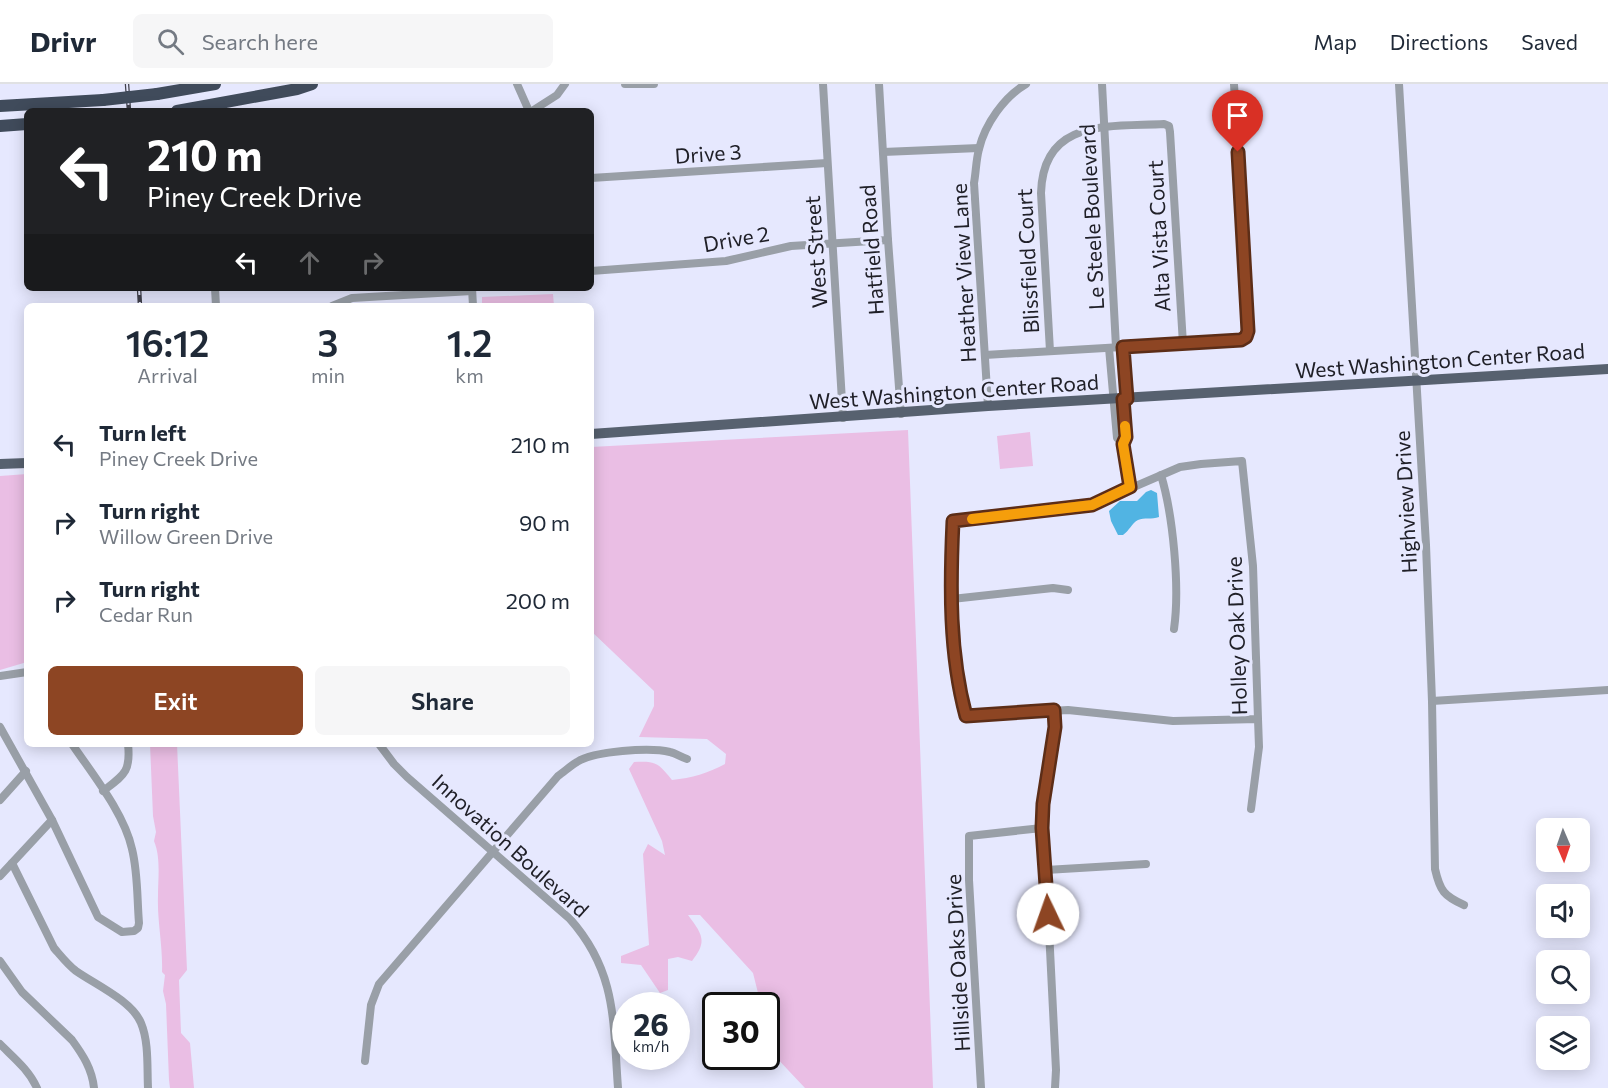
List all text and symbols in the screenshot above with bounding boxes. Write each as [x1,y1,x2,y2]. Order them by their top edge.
search box [133,14,553,68]
text: Drivr [30,24,97,58]
icon: search [154,25,187,58]
text: Search here [202,28,318,55]
text: Map [1314,29,1357,54]
text: Directions [1390,29,1488,54]
text: Saved [1521,29,1578,54]
pin [1212,90,1263,152]
icon: arrive [1221,99,1254,132]
street label: Le Steele Boulevard [1074,123,1108,311]
text: 210 m [147,128,262,180]
icon: left [48,132,126,210]
street label: Drive 3 [674,138,742,168]
street label: Alta Vista Court [1142,159,1174,313]
text: Piney Creek Drive [147,180,362,213]
street label: Heather View Lane [946,183,980,363]
street label: Hatfield Road [854,184,888,316]
street label: Blissfield Court [1011,188,1043,334]
street label: West Street [799,195,831,309]
street label: Drive 2 [701,220,771,256]
icon: left [230,246,263,279]
icon: ahead [293,246,326,279]
icon: right [356,246,389,279]
text: 16:12 [126,320,209,364]
text: 3 [318,320,338,364]
text: 1.2 [447,320,492,364]
street label: West Washington Center Road [1294,337,1586,383]
text: Arrival [137,363,198,387]
text: min [311,363,345,387]
text: km [455,363,484,387]
street label: West Washington Center Road [808,368,1100,414]
text: Turn left [99,419,186,446]
icon: left [48,428,81,461]
street label: Highview Drive [1389,430,1421,574]
text: 210 m [511,431,570,458]
text: Piney Creek Drive [99,446,258,470]
text: Turn right [99,497,200,524]
icon: right [48,506,81,539]
text: 90 m [519,509,570,536]
text: Willow Green Drive [99,524,273,548]
street label: Holley Oak Drive [1221,556,1251,716]
text: Turn right [99,575,200,602]
icon: right [48,584,81,617]
text: 200 m [506,587,570,614]
text: Cedar Run [99,602,193,626]
button: Exit [48,666,303,735]
button: Share [315,666,570,735]
street label: Innovation Boulevard [428,768,594,922]
north arrow [1536,818,1590,872]
map controls [1536,818,1590,1070]
street label: Hillside Oaks Drive [940,874,974,1052]
position arrow [1016,882,1080,946]
button: sound [1536,884,1590,938]
button: search [1536,950,1590,1004]
speed limit sign: 30 [702,992,780,1070]
text: 26 [633,1005,669,1042]
button: layers [1536,1016,1590,1070]
text: km/h [633,1037,669,1055]

